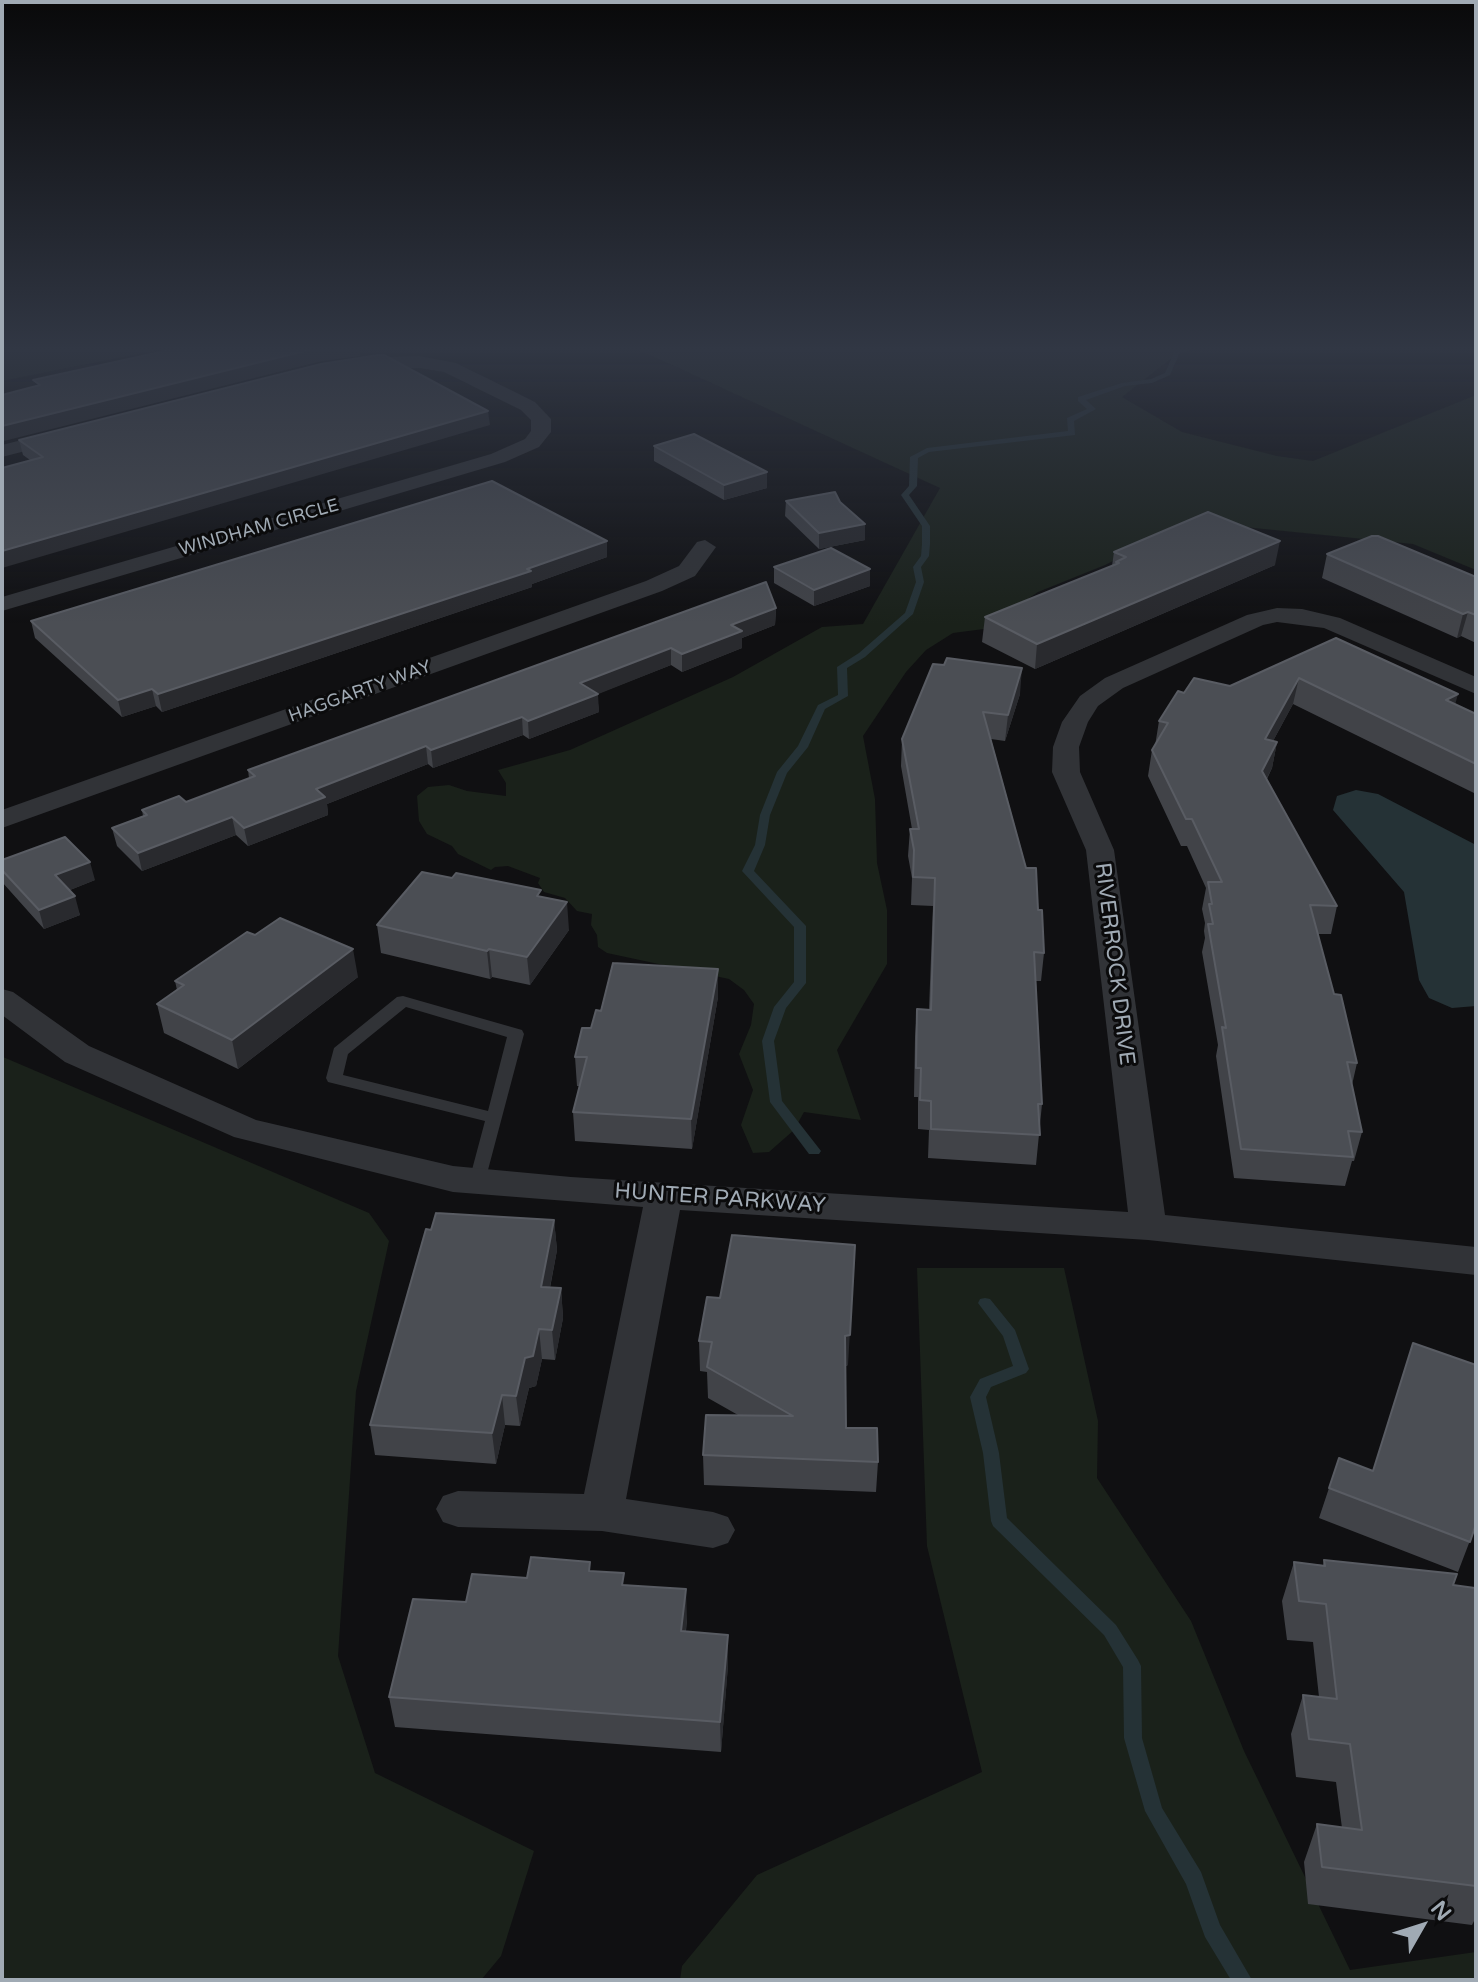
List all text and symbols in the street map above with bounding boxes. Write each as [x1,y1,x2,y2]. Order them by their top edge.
street label: WINDHAM CIRCLE [177,495,341,561]
street label: HAGGARTY WAY [286,656,434,728]
street label: RIVERROCK DRIVE [1088,861,1140,1067]
street label: HUNTER PARKWAY [613,1178,827,1220]
north arrow [1382,1886,1462,1966]
text: N [1425,1896,1456,1926]

